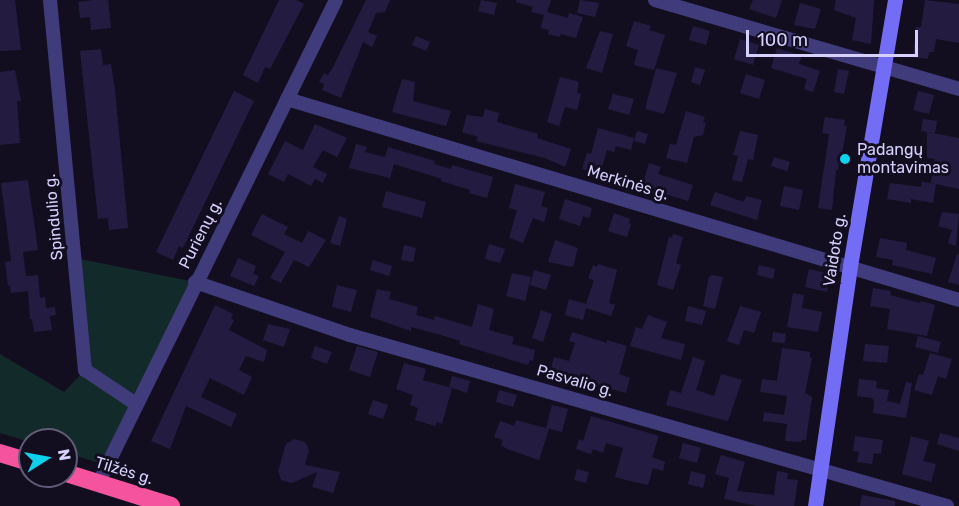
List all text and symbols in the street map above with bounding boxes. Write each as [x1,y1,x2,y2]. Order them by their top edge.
scale bar [749,18,922,56]
text: 100 m [757,29,808,51]
place label: Padangų montavimas [857,140,949,178]
marker: Padangų montavimas [838,152,852,166]
street label: Merkinės g. [585,162,671,204]
street label: Spindulio g. [41,173,67,261]
street label: Purienų g. [175,196,227,272]
street label: Vaidoto g. [820,212,850,288]
street label: Pasvalio g. [535,361,615,401]
north arrow [18,428,78,488]
text: N [54,447,75,462]
street label: Tilžės g. [93,453,155,489]

